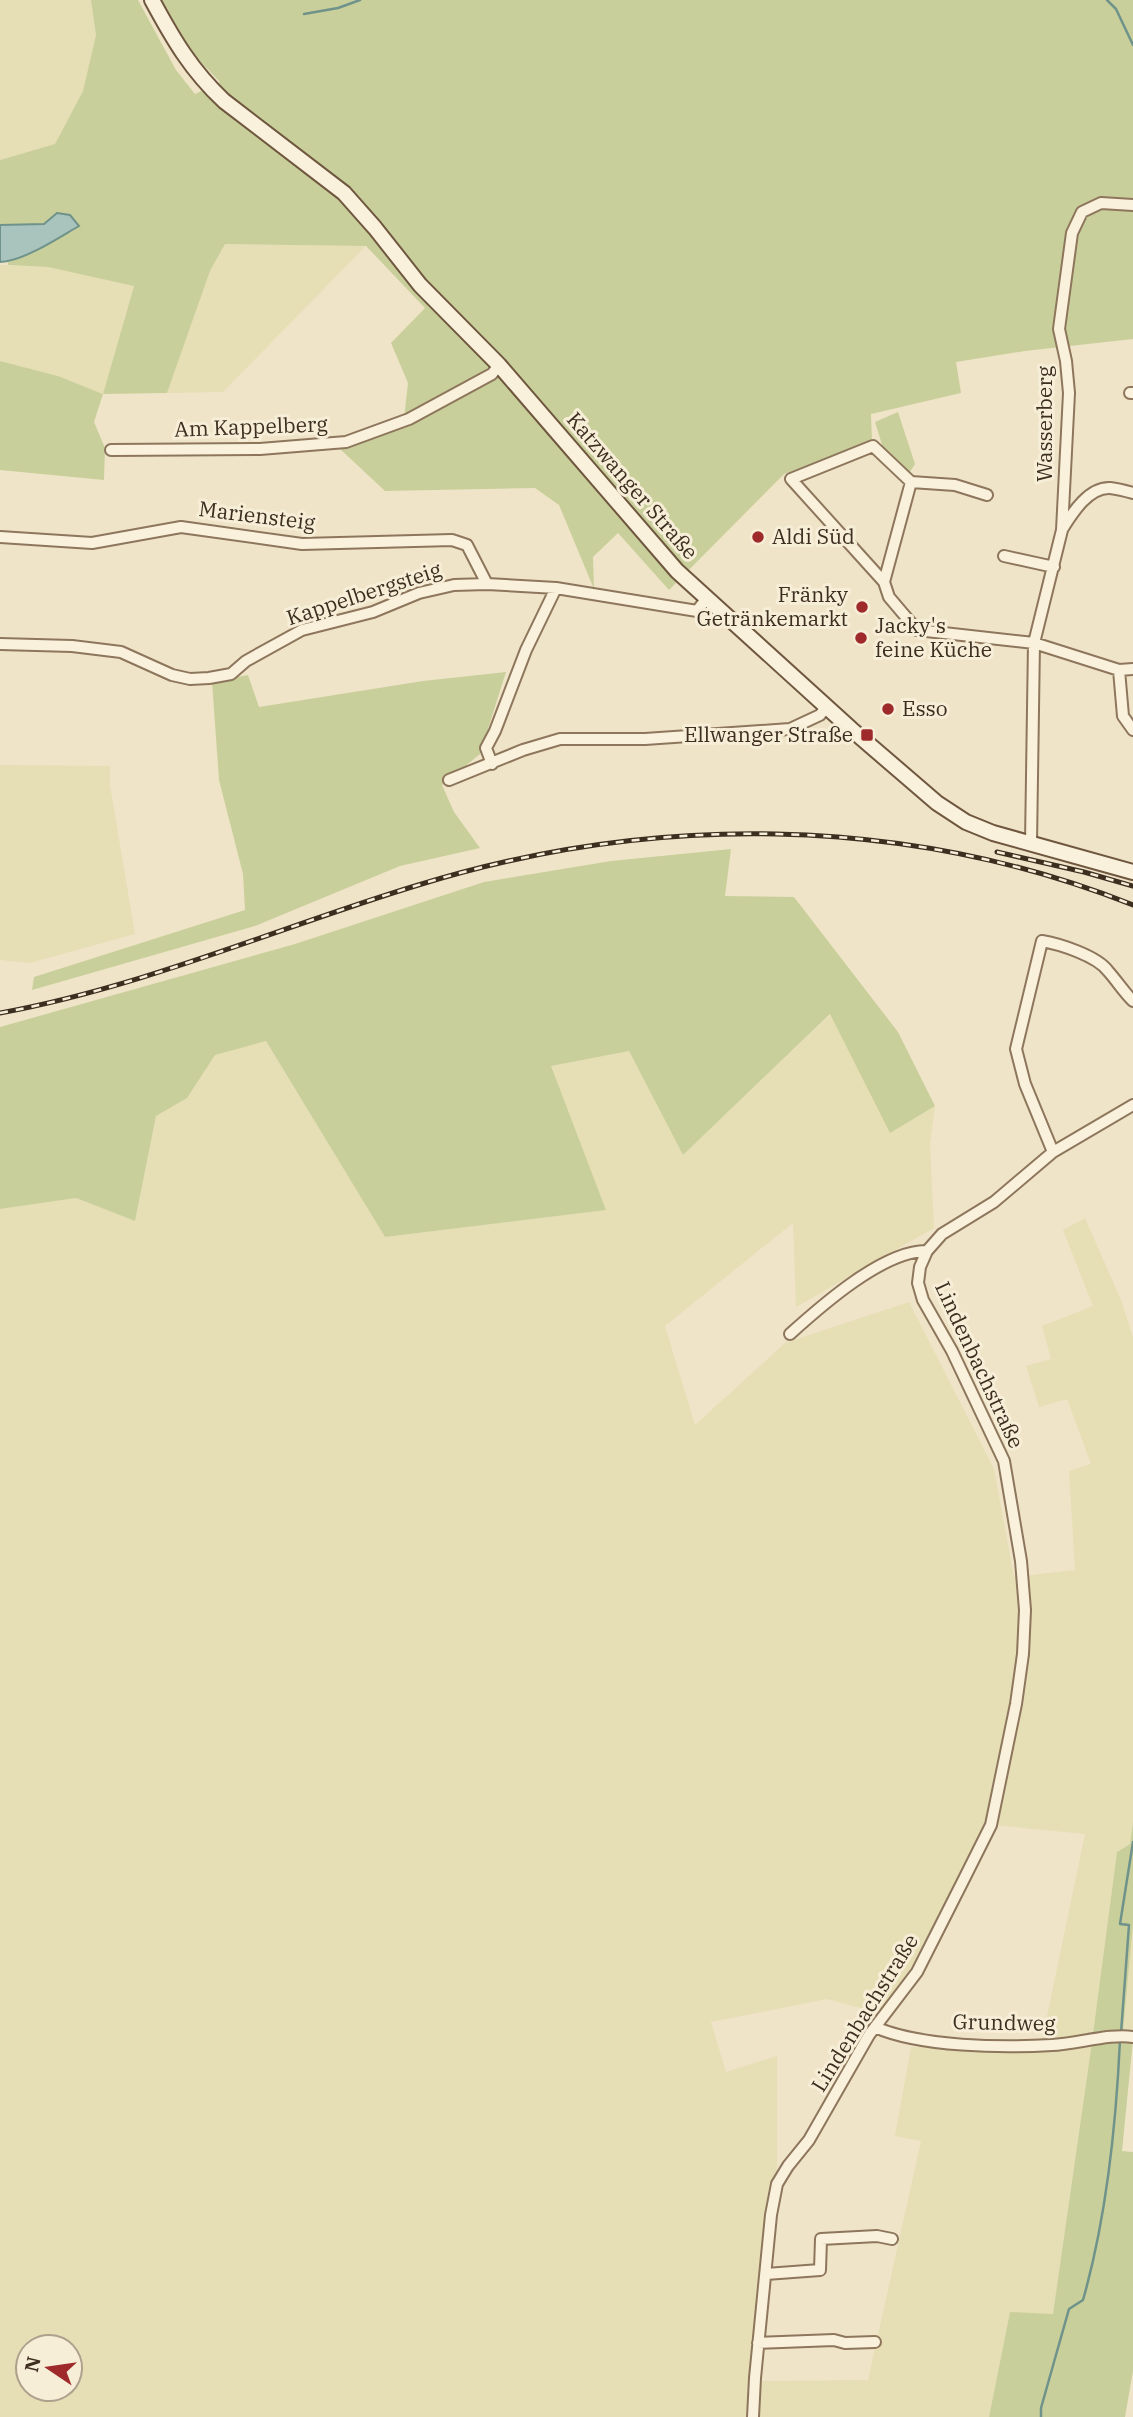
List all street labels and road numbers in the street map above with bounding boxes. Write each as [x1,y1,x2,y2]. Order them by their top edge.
street label: Wasserberg [1030,365,1058,482]
street label: Katzwanger Straße [561,406,705,565]
street label: Am Kappelberg [174,409,329,443]
street label: Mariensteig [197,494,318,536]
street label: Kappelbergsteig [283,555,445,631]
street label: Lindenbachstraße [929,1277,1031,1453]
street label: Lindenbachstraße [804,1928,924,2097]
street label: Grundweg [952,2007,1056,2037]

